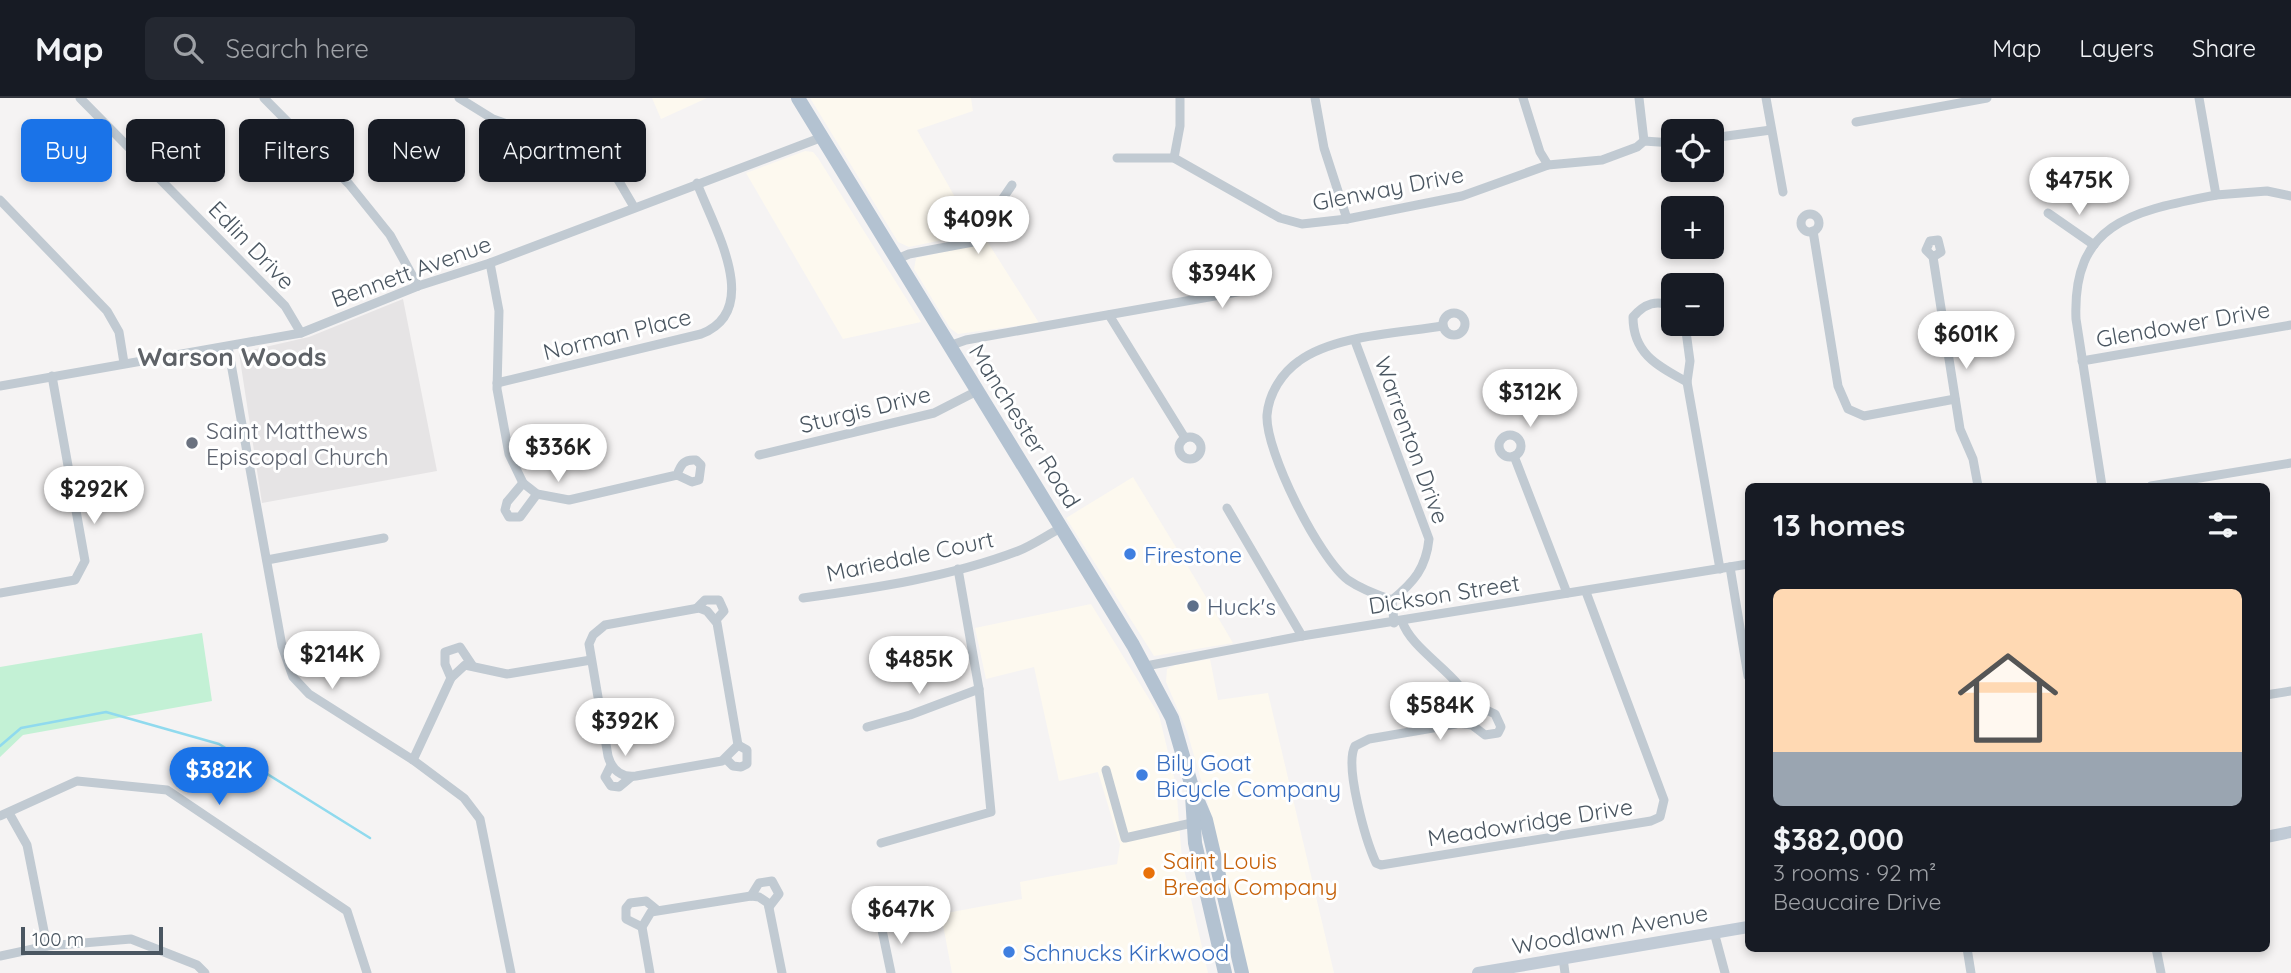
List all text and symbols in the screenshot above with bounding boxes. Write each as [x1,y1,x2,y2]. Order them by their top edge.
search box [145,17,635,80]
text: Map [35,28,103,69]
icon: search [169,29,207,67]
text: Search here [225,32,369,65]
text: Map [1992,33,2041,63]
text: Layers [2079,33,2154,63]
text: Share [2192,33,2256,63]
chip: Buy [21,119,112,182]
chip: Rent [126,119,225,182]
chip: Filters [239,119,354,182]
chip: New [368,119,465,182]
chip: Apartment [479,119,646,182]
map controls [1661,119,1724,336]
button: locate [1661,119,1724,182]
pin: $475K [2030,158,2128,217]
street label: Glenway Drive [1310,159,1466,217]
text: $475K [2045,165,2113,194]
street label: Edlin Drive [203,195,301,295]
button: + [1661,196,1724,259]
pin: $409K [929,197,1027,256]
text: $409K [943,204,1013,233]
street label: Bennett Avenue [327,229,495,313]
pin: $394K [1173,250,1271,310]
text: $394K [1188,258,1256,287]
button: − [1661,273,1724,336]
street label: Glendower Drive [2094,294,2272,354]
street label: Norman Place [540,302,694,366]
pin: $601K [1917,312,2015,371]
text: $601K [1934,319,1998,348]
street label: Manchester Road [963,339,1087,513]
district label: Warson Woods [138,340,326,373]
street label: Warrenton Drive [1368,352,1456,528]
pin: $312K [1481,370,1579,429]
text: $312K [1498,377,1562,406]
street label: Sturgis Drive [796,379,934,439]
place label: Saint Matthews Episcopal Church [206,416,388,471]
pin: $336K [509,424,607,484]
text: $336K [525,432,591,461]
marker: Saint Matthews Episcopal Church [184,435,200,451]
pin: $292K [45,466,143,526]
text: $292K [60,474,128,503]
text: 13 homes [1773,506,1905,544]
icon: filters [2204,506,2242,544]
street label: Mariedale Court [824,524,997,588]
place label: Firestone [1144,540,1242,569]
marker: Firestone [1122,546,1138,562]
street label: Dickson Street [1366,568,1522,620]
place label: Huck's [1207,592,1276,621]
marker: Huck's [1185,598,1201,614]
pin: $214K [283,632,381,691]
icon: home [1945,635,2071,761]
pin: $485K [870,636,968,696]
text: $214K [300,639,364,668]
text: $485K [885,644,953,673]
pin: $584K [1391,682,1489,742]
text: $584K [1406,690,1474,719]
pin: $392K [576,698,674,758]
text: $392K [591,706,659,735]
pin: $382K [170,748,268,807]
place label: Bily Goat Bicycle Company [1156,748,1341,803]
text: $382K [186,755,252,784]
marker: Bily Goat Bicycle Company [1134,767,1150,783]
street label: Meadowridge Drive [1425,791,1635,853]
text: $382,000 [1773,820,1904,858]
place label: Saint Louis Bread Company [1163,846,1338,901]
text: 3 rooms · 92 m² [1773,858,1936,887]
marker: Saint Louis Bread Company [1141,865,1157,881]
pin: $647K [852,886,950,946]
text: Beaucaire Drive [1773,887,1942,916]
text: $647K [868,894,934,923]
street label: Woodlawn Avenue [1510,898,1710,960]
scale bar [21,924,163,956]
text: 100 m [32,927,84,951]
place label: Schnucks Kirkwood [1023,938,1229,967]
marker: Schnucks Kirkwood [1001,944,1017,960]

